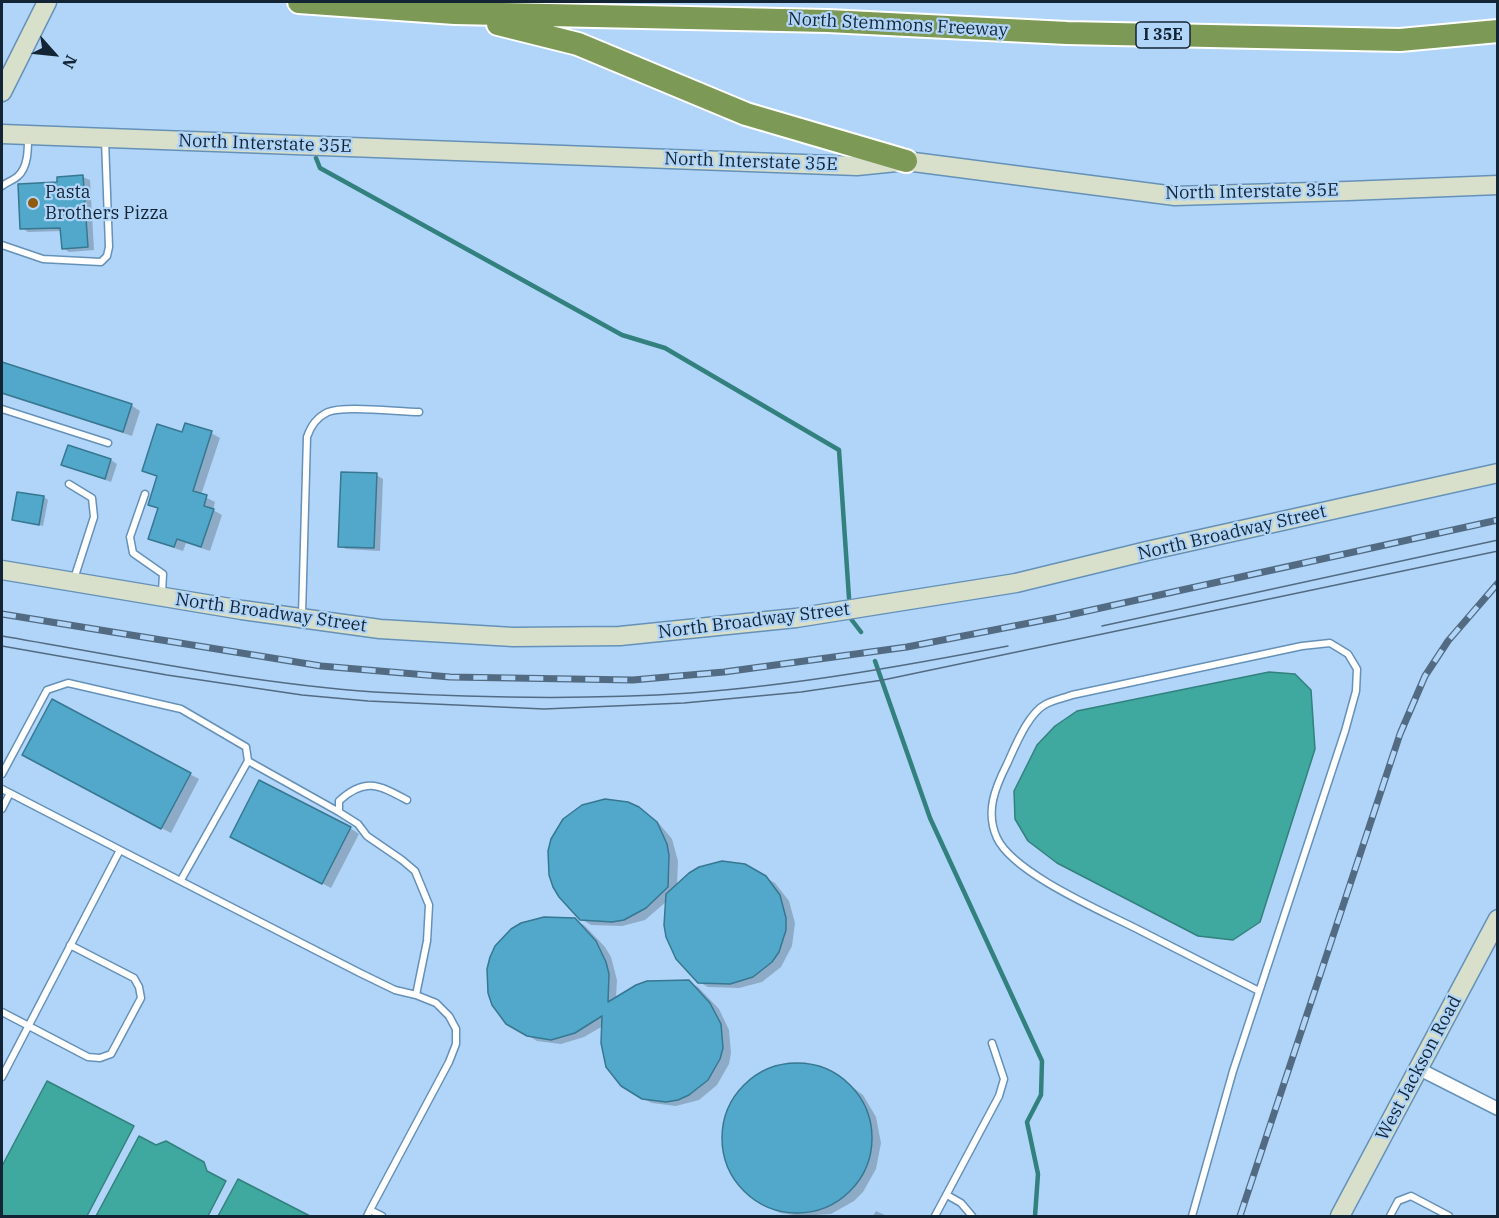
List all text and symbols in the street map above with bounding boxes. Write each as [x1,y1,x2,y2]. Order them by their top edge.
street label: North Stemmons Freeway [787,8,1009,42]
road number: I 35E [1136,22,1190,48]
north arrow [24,24,84,84]
text: N [58,52,82,72]
street label: North Interstate 35E [178,130,352,158]
street label: North Interstate 35E [664,148,838,176]
street label: North Interstate 35E [1165,180,1339,204]
place label: Pasta Brothers Pizza [45,182,168,224]
marker: Pasta Brothers Pizza [26,196,40,210]
street label: North Broadway Street [1136,501,1328,565]
street label: North Broadway Street [174,589,368,637]
street label: North Broadway Street [657,599,851,643]
street label: West Jackson Road [1372,992,1466,1144]

